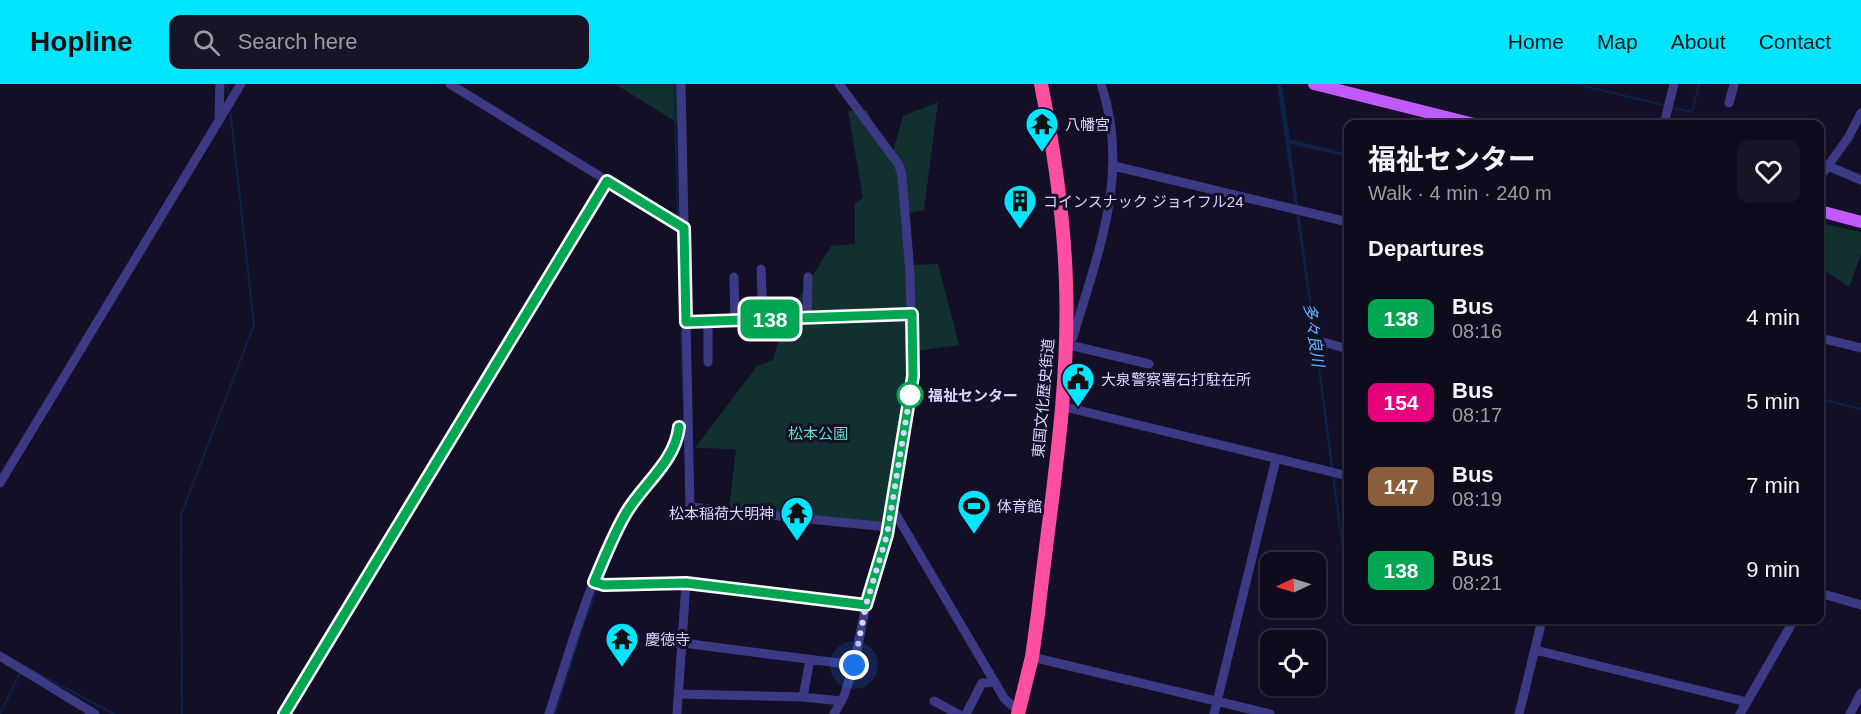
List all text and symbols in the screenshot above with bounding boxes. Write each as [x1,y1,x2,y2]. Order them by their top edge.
search box [169,15,589,69]
text: Hopline [30,26,133,57]
icon: search [190,26,223,59]
text: Search here [238,29,358,54]
text: Home [1508,30,1564,53]
text: Map [1597,30,1638,53]
text: About [1671,30,1726,53]
text: Contact [1759,30,1831,53]
temple icon: 八幡宮 [1024,106,1060,153]
place label: 八幡宮 [1065,116,1110,133]
button: heart [1737,140,1800,203]
text: 福祉センター [1368,144,1536,175]
text: Walk · 4 min · 240 m [1368,182,1552,204]
building icon: コインスナック ジョイフル24 [1002,183,1038,230]
place label: コインスナック ジョイフル24 [1043,193,1244,210]
text: Departures [1368,236,1484,261]
text: Bus [1452,294,1494,319]
line badge: 138 [736,300,804,338]
water label: 多々良川 [1301,302,1327,370]
text: 4 min [1746,305,1800,330]
text: 138 [1383,307,1419,330]
text: 138 [752,308,788,331]
text: 08:16 [1452,320,1502,342]
street label: 東国文化歴史街道 [1029,337,1057,459]
public building icon: 大泉警察署石打駐在所 [1060,361,1096,408]
place label: 大泉警察署石打駐在所 [1101,371,1251,388]
text: Bus [1452,378,1494,403]
marker: 福祉センター [897,382,923,408]
place label: 福祉センター [927,387,1018,404]
text: 5 min [1746,389,1800,414]
text: 154 [1383,391,1419,414]
text: 08:17 [1452,404,1502,426]
park label: 松本公園 [788,425,848,442]
text: Bus [1452,462,1494,487]
text: 7 min [1746,473,1800,498]
text: 147 [1383,475,1419,498]
sports icon: 体育館 [956,488,992,535]
text: 08:19 [1452,488,1502,510]
temple icon: 松本稲荷大明神 [779,495,815,542]
place label: 体育館 [997,498,1042,515]
place label: 松本稲荷大明神 [669,505,774,522]
text: Bus [1452,546,1494,571]
north arrow [1260,552,1326,618]
map controls [1260,552,1326,696]
text: 9 min [1746,557,1800,582]
text: 138 [1383,559,1419,582]
text: 08:21 [1452,572,1502,594]
temple icon: 慶徳寺 [604,621,640,668]
button: locate [1260,630,1326,696]
place label: 慶徳寺 [645,631,690,648]
your location [839,650,869,680]

